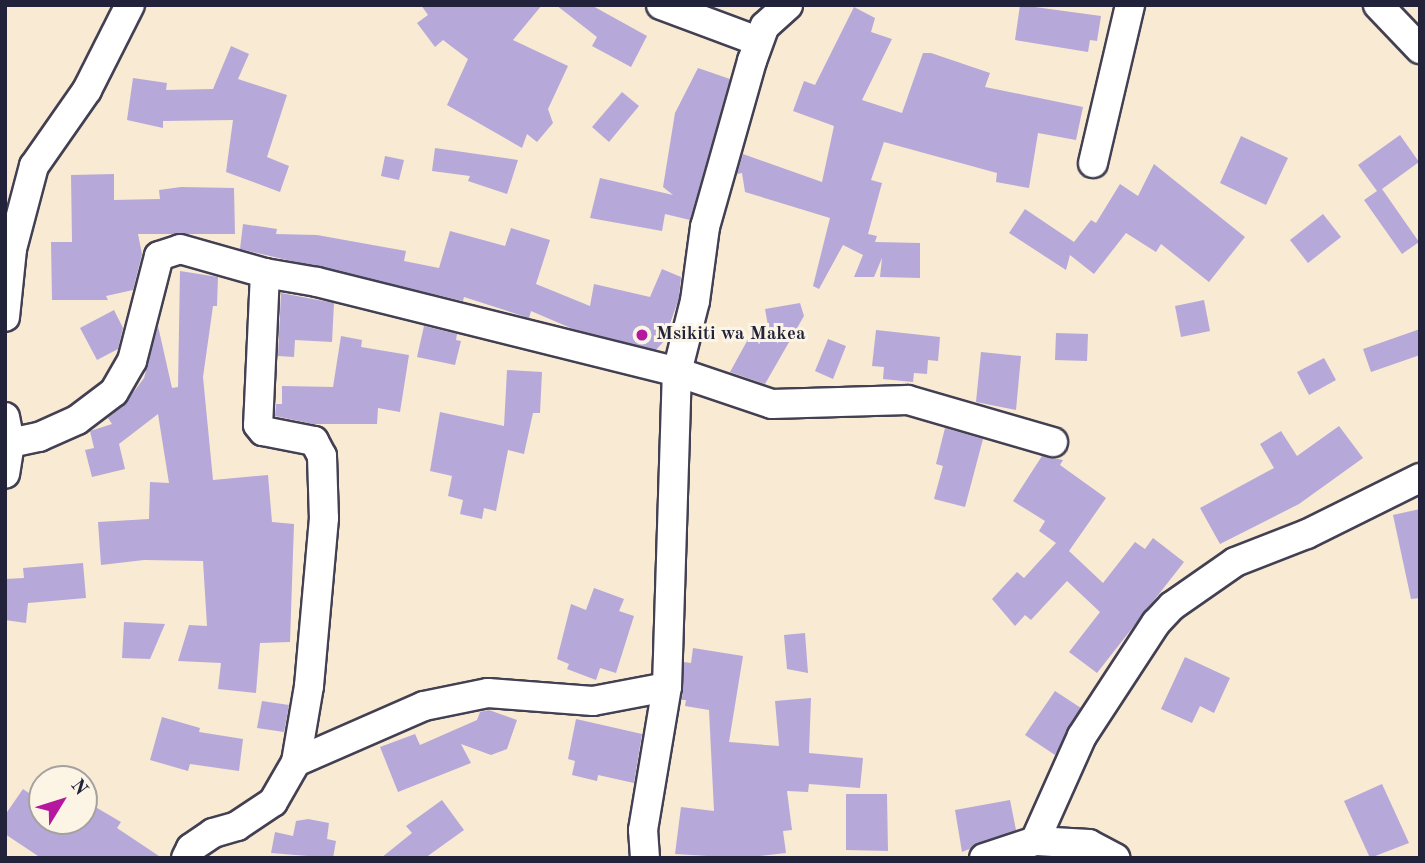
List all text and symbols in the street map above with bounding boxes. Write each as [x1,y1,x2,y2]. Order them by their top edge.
place label: Msikiti wa Makea [656,324,806,346]
marker: Msikiti wa Makea [634,327,650,343]
north arrow [28,765,98,835]
text: N [66,776,90,800]

